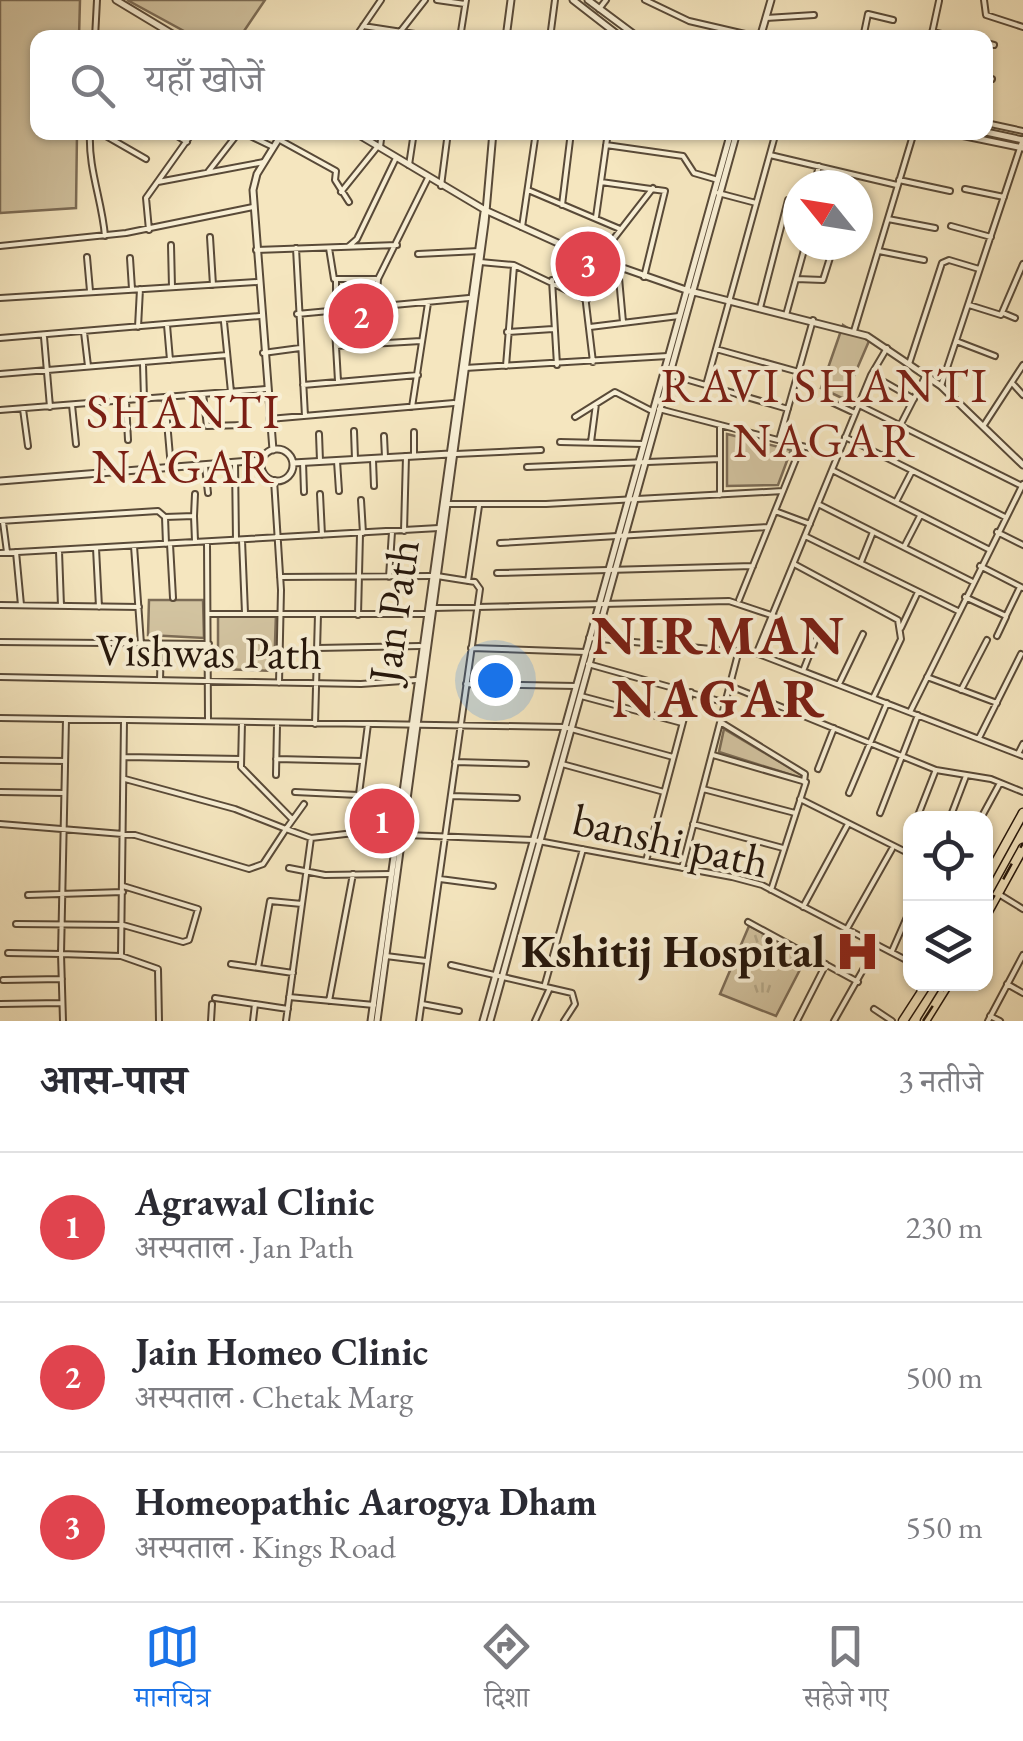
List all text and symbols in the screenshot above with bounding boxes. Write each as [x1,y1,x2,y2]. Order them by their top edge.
search box [30,30,993,140]
text: यहाँ खोजें [145,54,264,103]
icon: search [65,58,120,113]
north arrow [783,170,873,260]
pin: 3 [556,226,620,302]
pin: 2 [328,278,394,354]
district label: RAVI SHANTI NAGAR [660,354,990,471]
district label: SHANTI NAGAR [86,380,282,497]
street label: Jan Path [354,536,432,690]
district label: NIRMAN NAGAR [591,599,847,733]
street label: Vishwas Path [95,620,323,682]
your location [470,655,521,706]
pin: 1 [350,784,414,858]
street label: banshi path [567,789,775,891]
map controls [903,811,993,991]
button: locate [903,811,993,901]
button: layers [903,901,993,991]
place label: Kshitij Hospital [521,922,825,981]
hospital icon: Kshitij Hospital [834,927,882,975]
text: आस-पास [40,1052,187,1107]
text: 3 नतीजे [898,1060,983,1102]
text: Agrawal Clinic [135,1177,374,1226]
text: 1 [64,1206,81,1248]
text: 230 m [906,1206,983,1248]
text: अस्पताल · Jan Path [135,1226,354,1268]
text: Jain Homeo Clinic [135,1327,428,1376]
text: 2 [64,1356,81,1398]
text: 500 m [906,1356,983,1398]
text: अस्पताल · Chetak Marg [135,1376,413,1418]
text: Homeopathic Aarogya Dham [135,1477,597,1526]
text: 3 [64,1506,81,1548]
text: 550 m [906,1506,983,1548]
text: अस्पताल · Kings Road [135,1526,396,1568]
tab: मानचित्र [134,1619,210,1725]
tab: दिशा [479,1619,534,1725]
tab: सहेजे गए [803,1619,889,1725]

